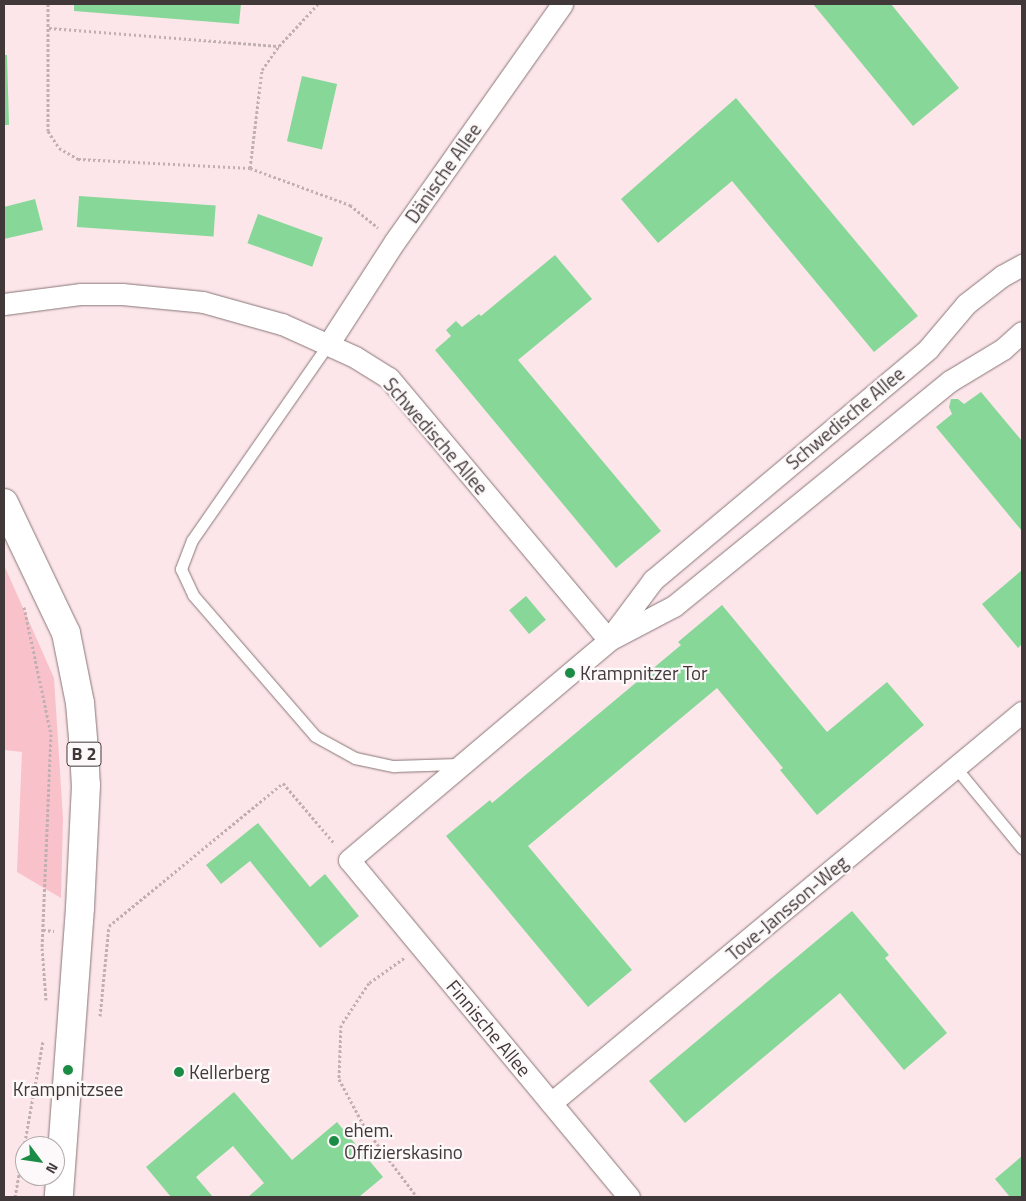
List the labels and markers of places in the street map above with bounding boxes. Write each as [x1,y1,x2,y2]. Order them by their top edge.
place label: Krampnitzer Tor [580,662,708,684]
marker: Krampnitzer Tor [564,667,576,679]
place label: Kellerberg [189,1061,270,1083]
marker: Krampnitzsee [62,1064,74,1076]
marker: Kellerberg [173,1066,185,1078]
place label: Krampnitzsee [13,1078,123,1100]
place label: ehem. Offizierskasino [344,1119,463,1163]
marker: ehem. Offizierskasino [328,1135,340,1147]

